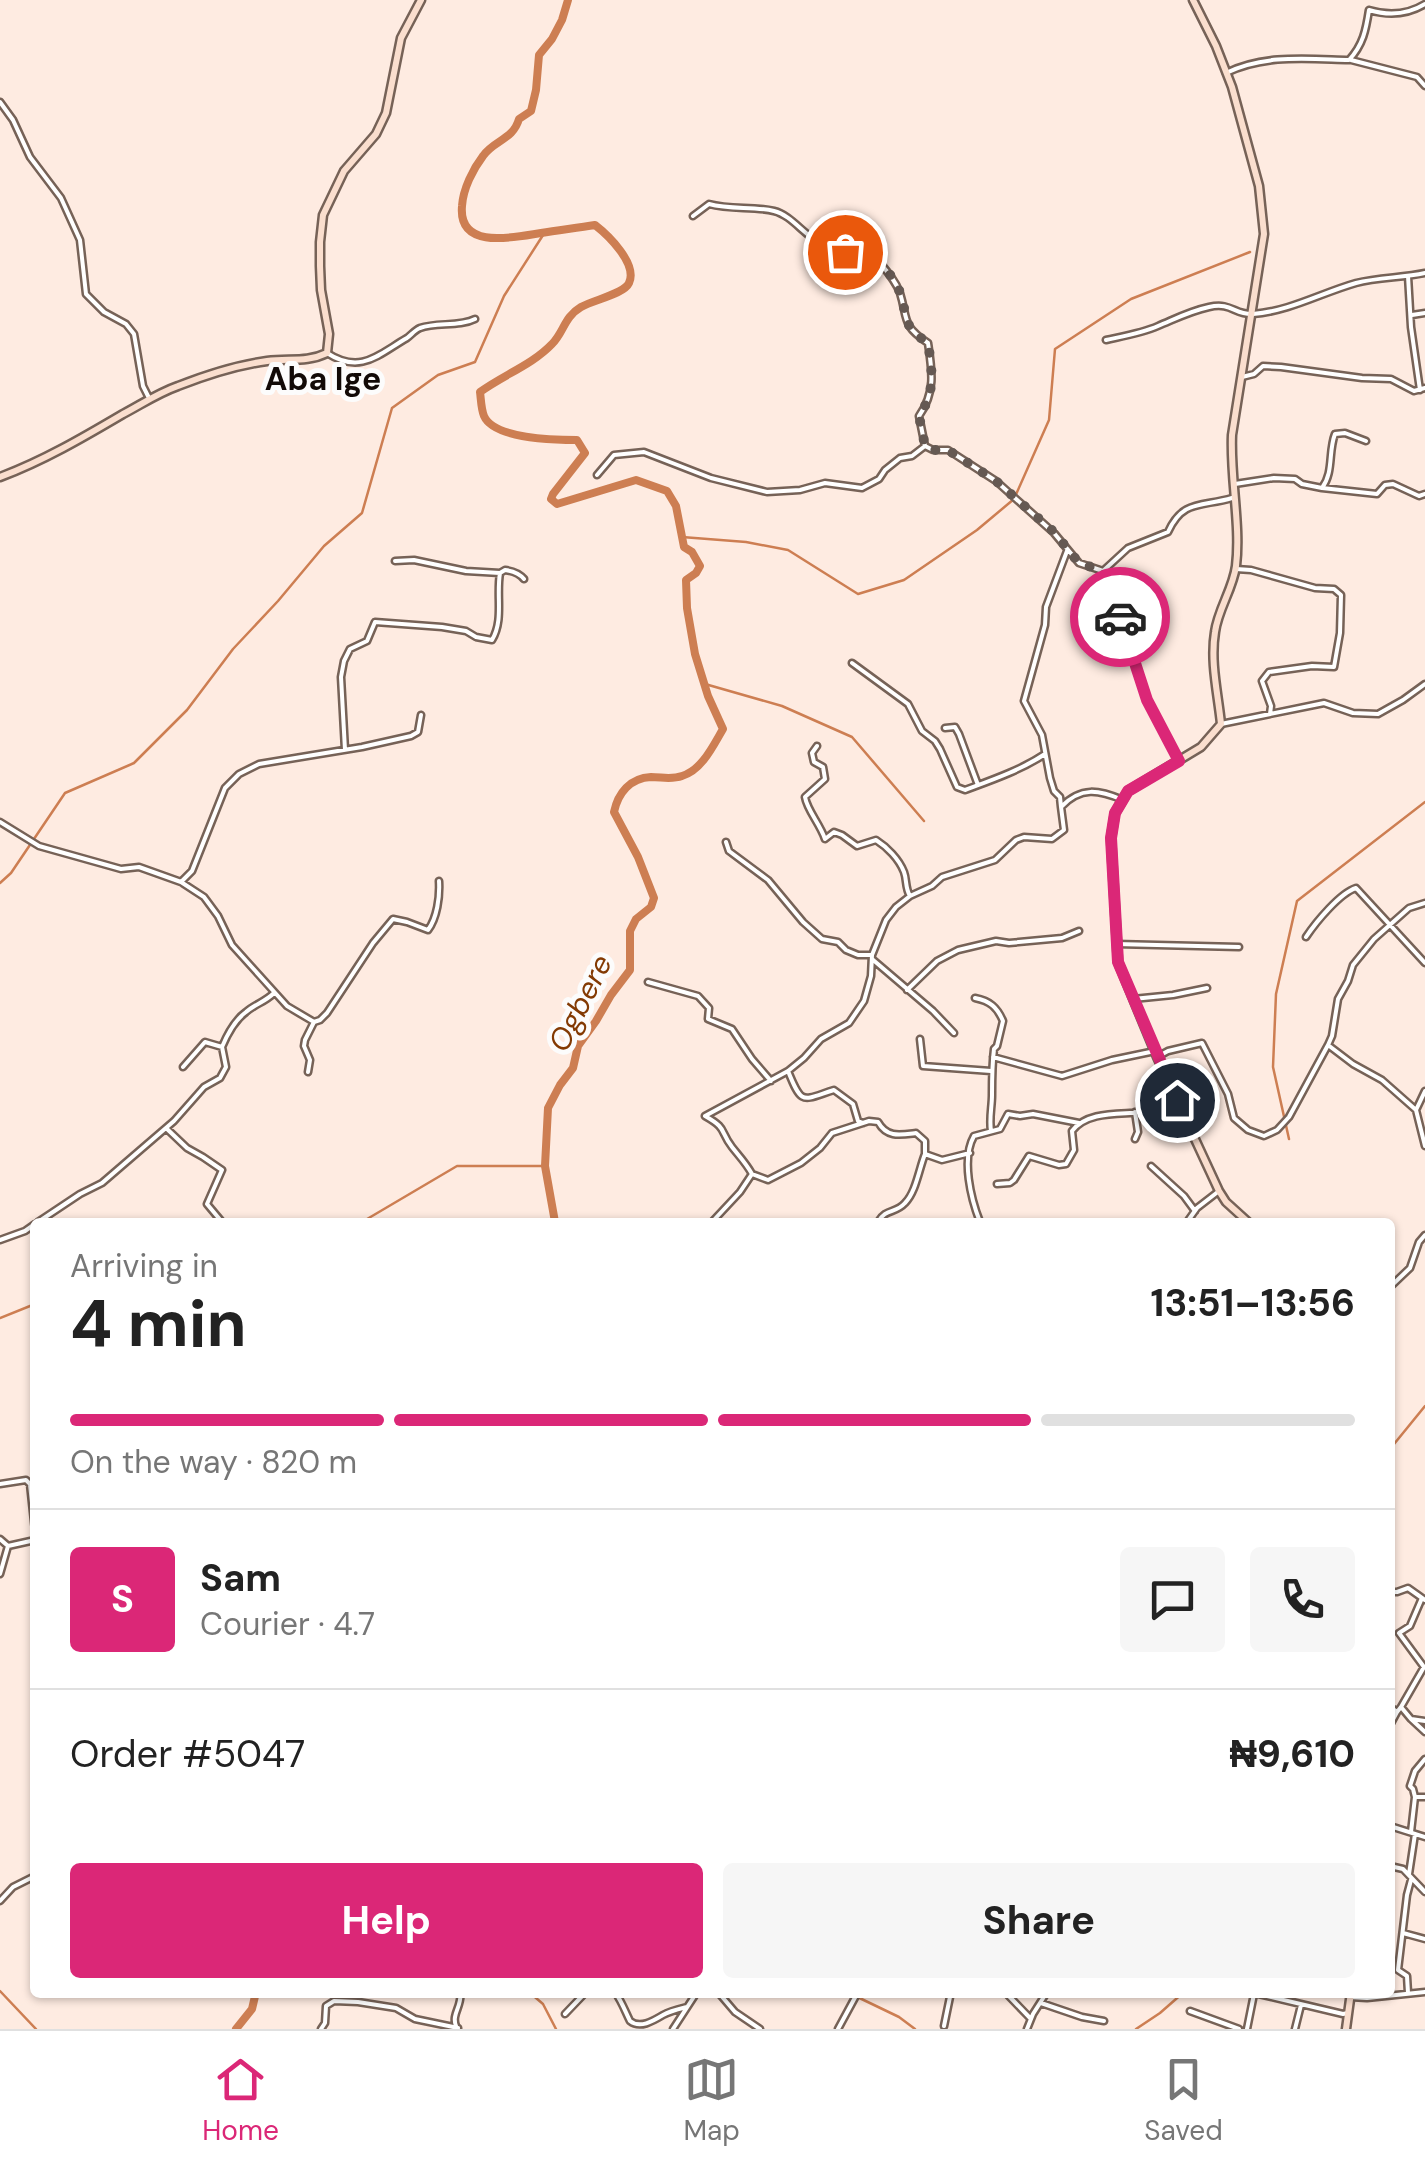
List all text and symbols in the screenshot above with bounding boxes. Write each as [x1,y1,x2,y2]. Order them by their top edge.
pin [803,210,888,295]
icon: bag [818,225,873,280]
district label: Aba Ige [265,358,381,400]
courier [1070,567,1170,667]
icon: car [1093,590,1148,645]
water label: Ogbere [539,948,621,1058]
pin [1135,1058,1220,1143]
icon: home [1150,1073,1205,1128]
text: Arriving in [70,1245,218,1287]
text: 13:51–13:56 [1151,1278,1355,1328]
text: 4 min [70,1282,247,1366]
text: On the way · 820 m [70,1441,357,1483]
button: chat [1120,1547,1225,1652]
button: phone [1250,1547,1355,1652]
text: Sam [200,1553,281,1603]
text: S [111,1574,134,1624]
text: Courier · 4.7 [200,1603,375,1645]
text: Order #5047 [70,1729,305,1779]
text: ₦9,610 [1229,1729,1355,1779]
button: Help [70,1863,703,1978]
button: Share [723,1863,1355,1978]
tab: Home [202,2052,279,2149]
tab: Map [683,2052,740,2149]
tab: Saved [1144,2052,1223,2149]

